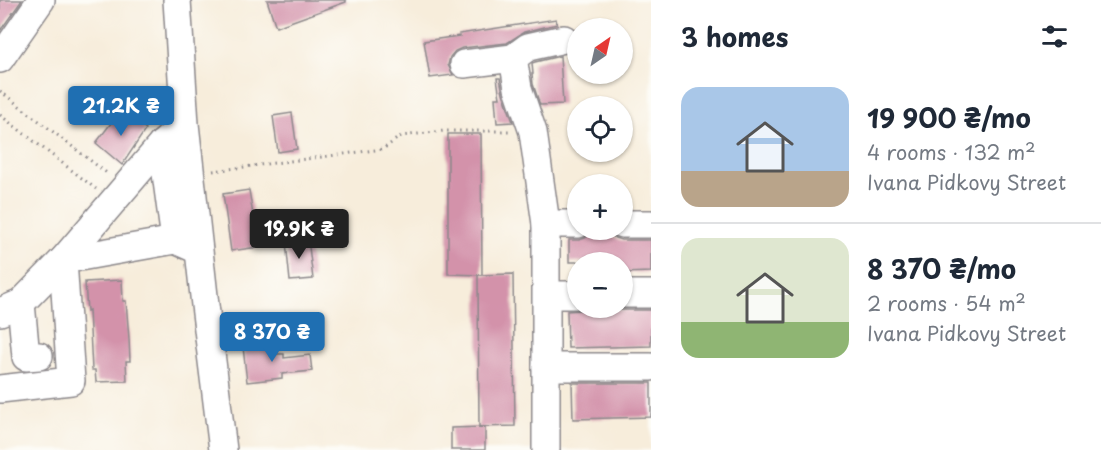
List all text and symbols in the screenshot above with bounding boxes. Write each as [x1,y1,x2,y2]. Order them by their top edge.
text: 3 homes [681,17,788,56]
north arrow [567,18,633,84]
map controls [567,18,633,318]
icon: filters [1038,20,1071,53]
pin: 21.2K ₴ [66,86,176,137]
text: 21.2K ₴ [82,90,160,120]
button: locate [567,96,633,162]
text: 19 900 ₴/mo [867,98,1031,137]
icon: home [729,111,801,183]
text: 4 rooms · 132 m² [867,137,1036,167]
text: Ivana Pidkovy Street [867,167,1066,197]
button: + [567,174,633,240]
pin: 19.9K ₴ [244,209,354,260]
text: 19.9K ₴ [264,213,334,243]
text: 8 370 ₴/mo [867,249,1016,288]
button: − [567,252,633,318]
icon: home [729,262,801,334]
text: 2 rooms · 54 m² [867,288,1026,318]
pin: 8 370 ₴ [217,312,327,363]
text: 8 370 ₴ [234,316,310,346]
text: Ivana Pidkovy Street [867,318,1066,348]

